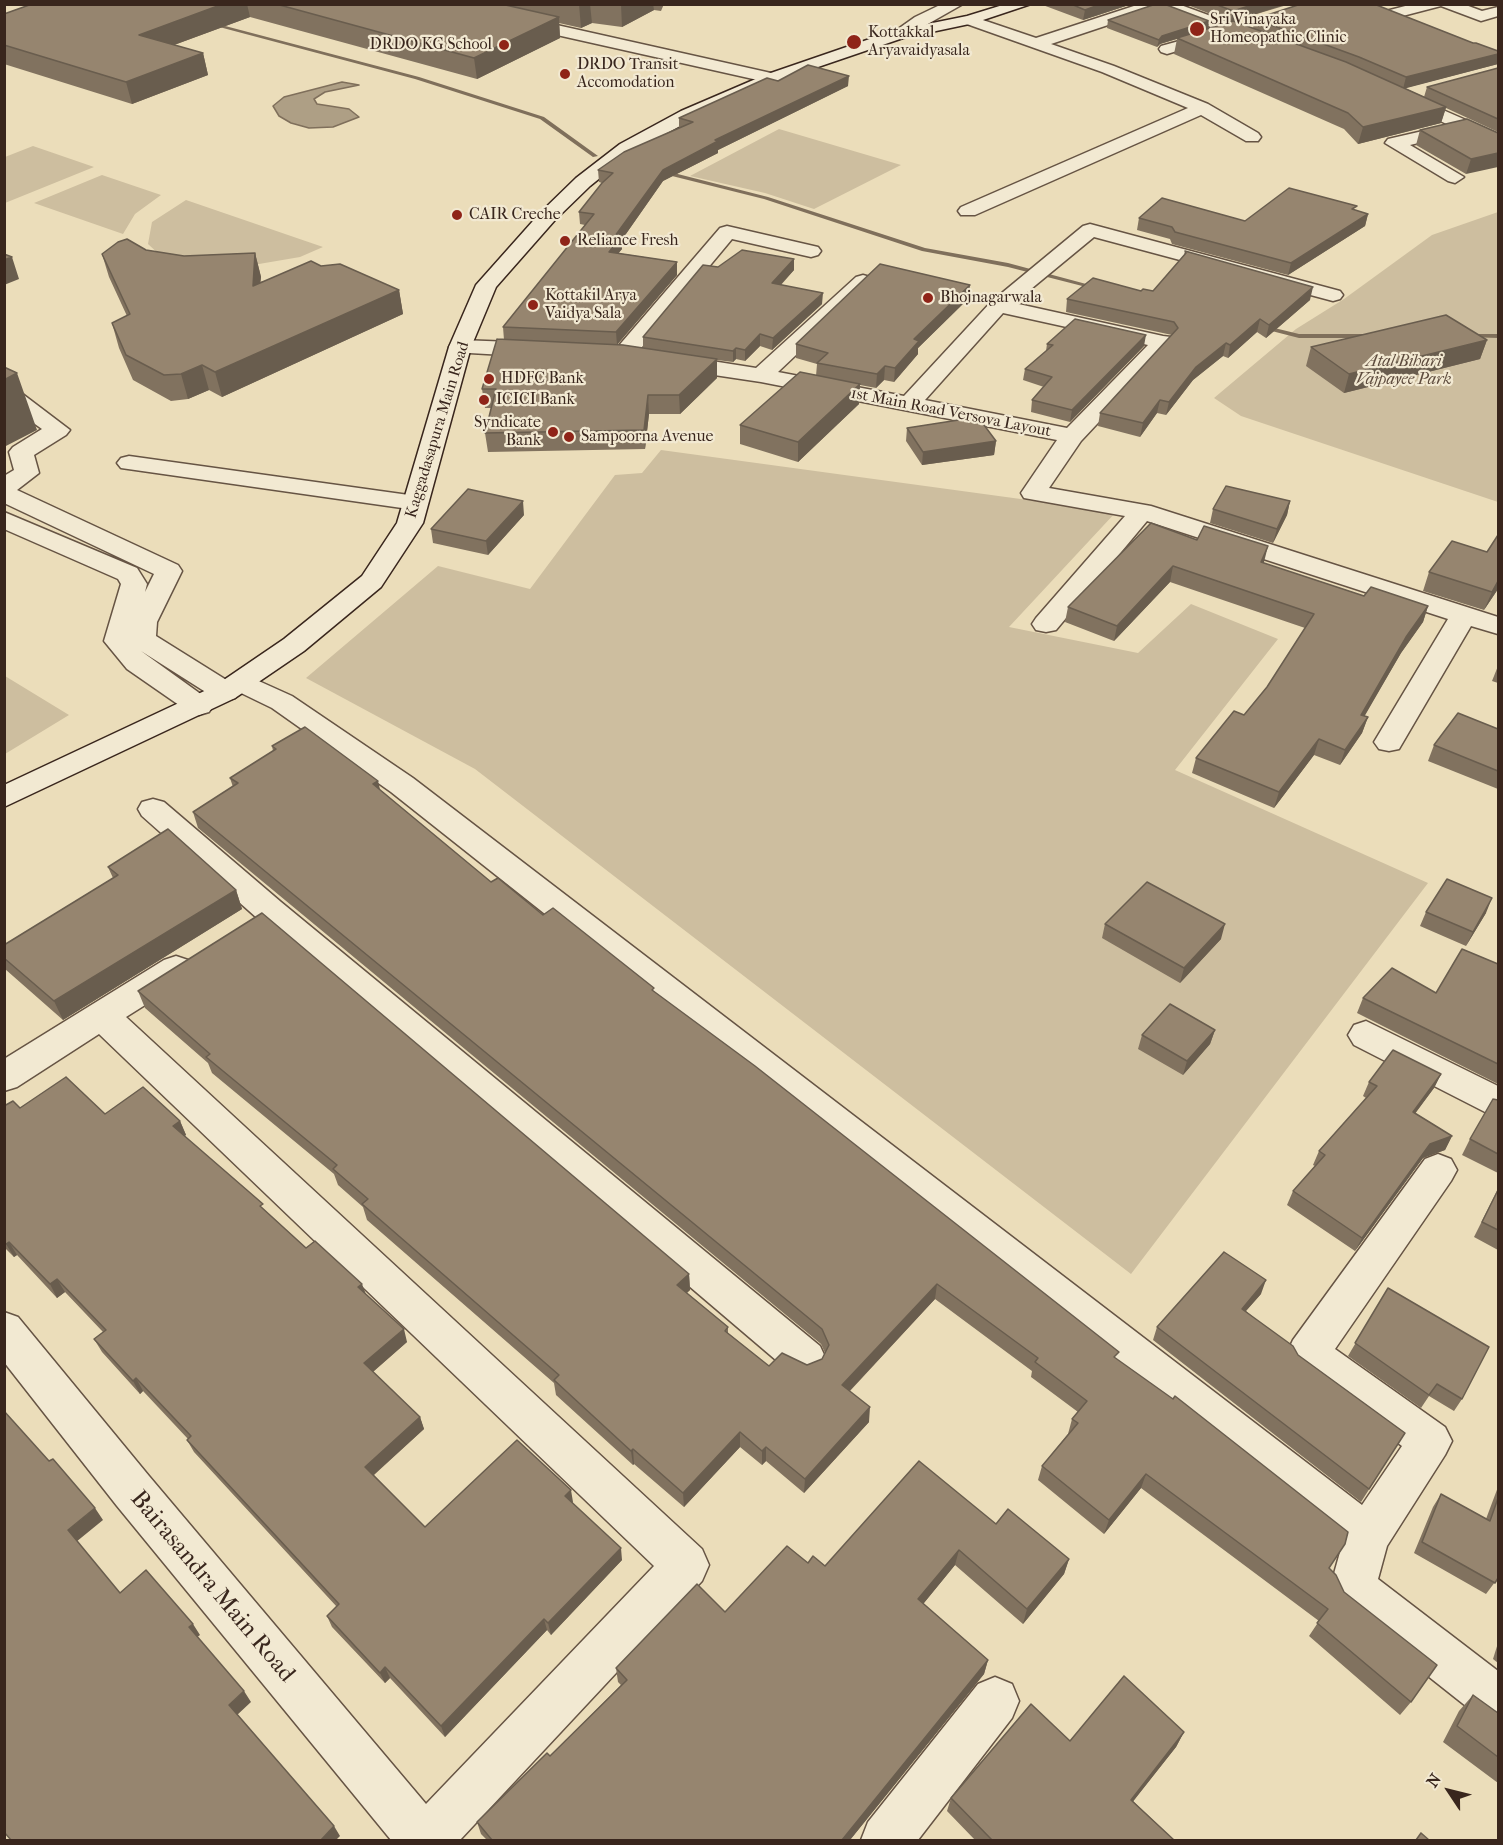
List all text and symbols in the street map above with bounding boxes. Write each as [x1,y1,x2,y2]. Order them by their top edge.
place label: Sri Vinayaka Homeopathic Clinic [1210,10,1347,48]
marker: Sri Vinayaka Homeopathic Clinic [1188,20,1206,38]
place label: Kottakkal Aryavaidyasala [868,23,970,61]
marker: Kottakkal Aryavaidyasala [845,33,863,51]
place label: DRDO KG School [370,35,492,55]
marker: DRDO KG School [497,38,511,52]
place label: DRDO Transit Accomodation [577,55,678,93]
marker: DRDO Transit Accomodation [558,67,572,81]
place label: CAIR Creche [469,205,561,225]
marker: CAIR Creche [450,208,464,222]
place label: Reliance Fresh [577,231,678,251]
marker: Reliance Fresh [558,234,572,248]
place label: Kottakil Arya Vaidya Sala [545,286,637,324]
place label: Bhojnagarwala [940,288,1042,308]
marker: Bhojnagarwala [921,291,935,305]
marker: Kottakil Arya Vaidya Sala [526,298,540,312]
street label: Kaggadasapura Main Road [402,339,474,521]
park label: Atal Bihari Vajpayee Park [1356,352,1452,390]
place label: HDFC Bank [501,369,584,389]
marker: HDFC Bank [482,372,496,386]
street label: 1st Main Road Versova Layout [849,384,1053,442]
place label: ICICI Bank [496,390,575,410]
marker: ICICI Bank [477,393,491,407]
place label: Syndicate Bank [474,413,541,451]
marker: Syndicate Bank [546,425,560,439]
place label: Sampoorna Avenue [581,427,713,447]
marker: Sampoorna Avenue [562,430,576,444]
street label: Bairasandra Main Road [123,1485,301,1689]
north arrow [1419,1761,1479,1821]
text: N [1423,1770,1445,1791]

